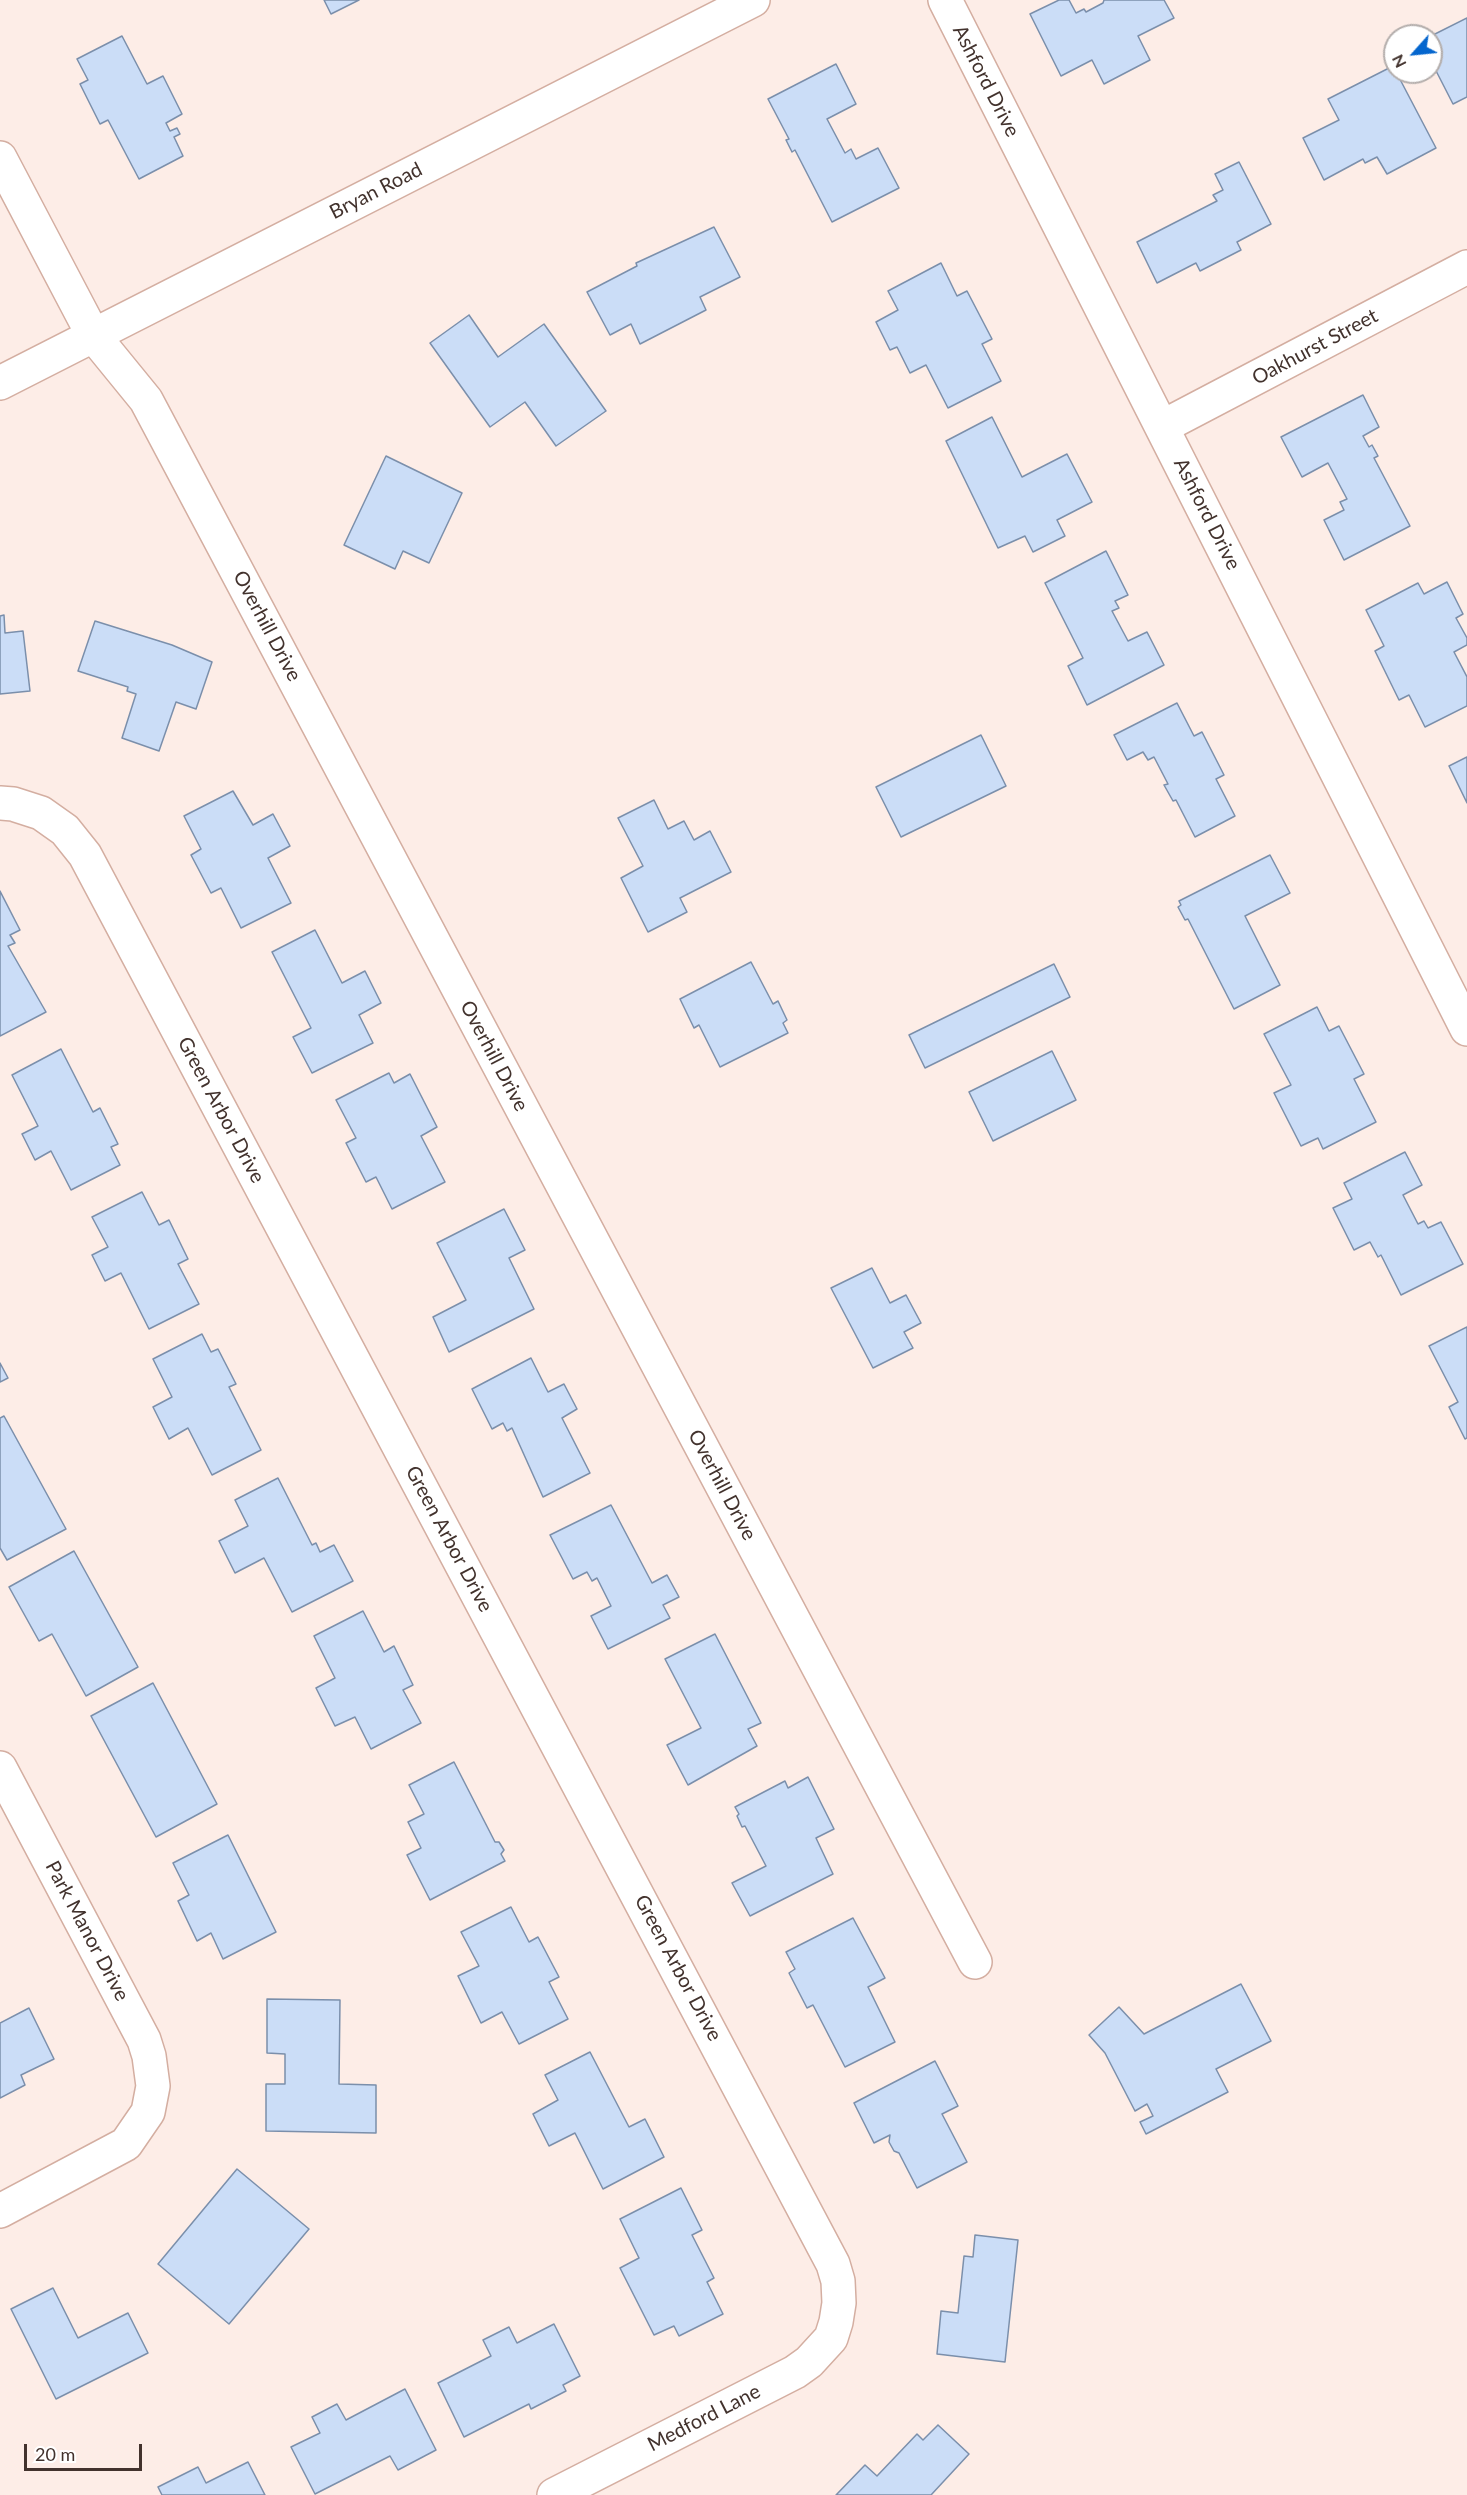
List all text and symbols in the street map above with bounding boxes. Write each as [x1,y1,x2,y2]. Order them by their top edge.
street label: Ashford Drive [948,21,1024,141]
north arrow [1383,24,1443,84]
text: N [1387,52,1410,71]
street label: Bryan Road [326,157,426,225]
street label: Oakhurst Street [1248,304,1382,390]
street label: Ashford Drive [1169,454,1245,574]
street label: Overhill Drive [228,566,306,686]
street label: Overhill Drive [455,996,533,1116]
street label: Green Arbor Drive [172,1033,270,1187]
street label: Overhill Drive [683,1425,761,1545]
street label: Green Arbor Drive [400,1462,498,1616]
street label: Park Manor Drive [40,1857,134,2005]
street label: Green Arbor Drive [629,1891,727,2045]
street label: Medford Lane [644,2379,764,2457]
scale bar [27,2432,146,2470]
text: 20 m [35,2443,75,2465]

